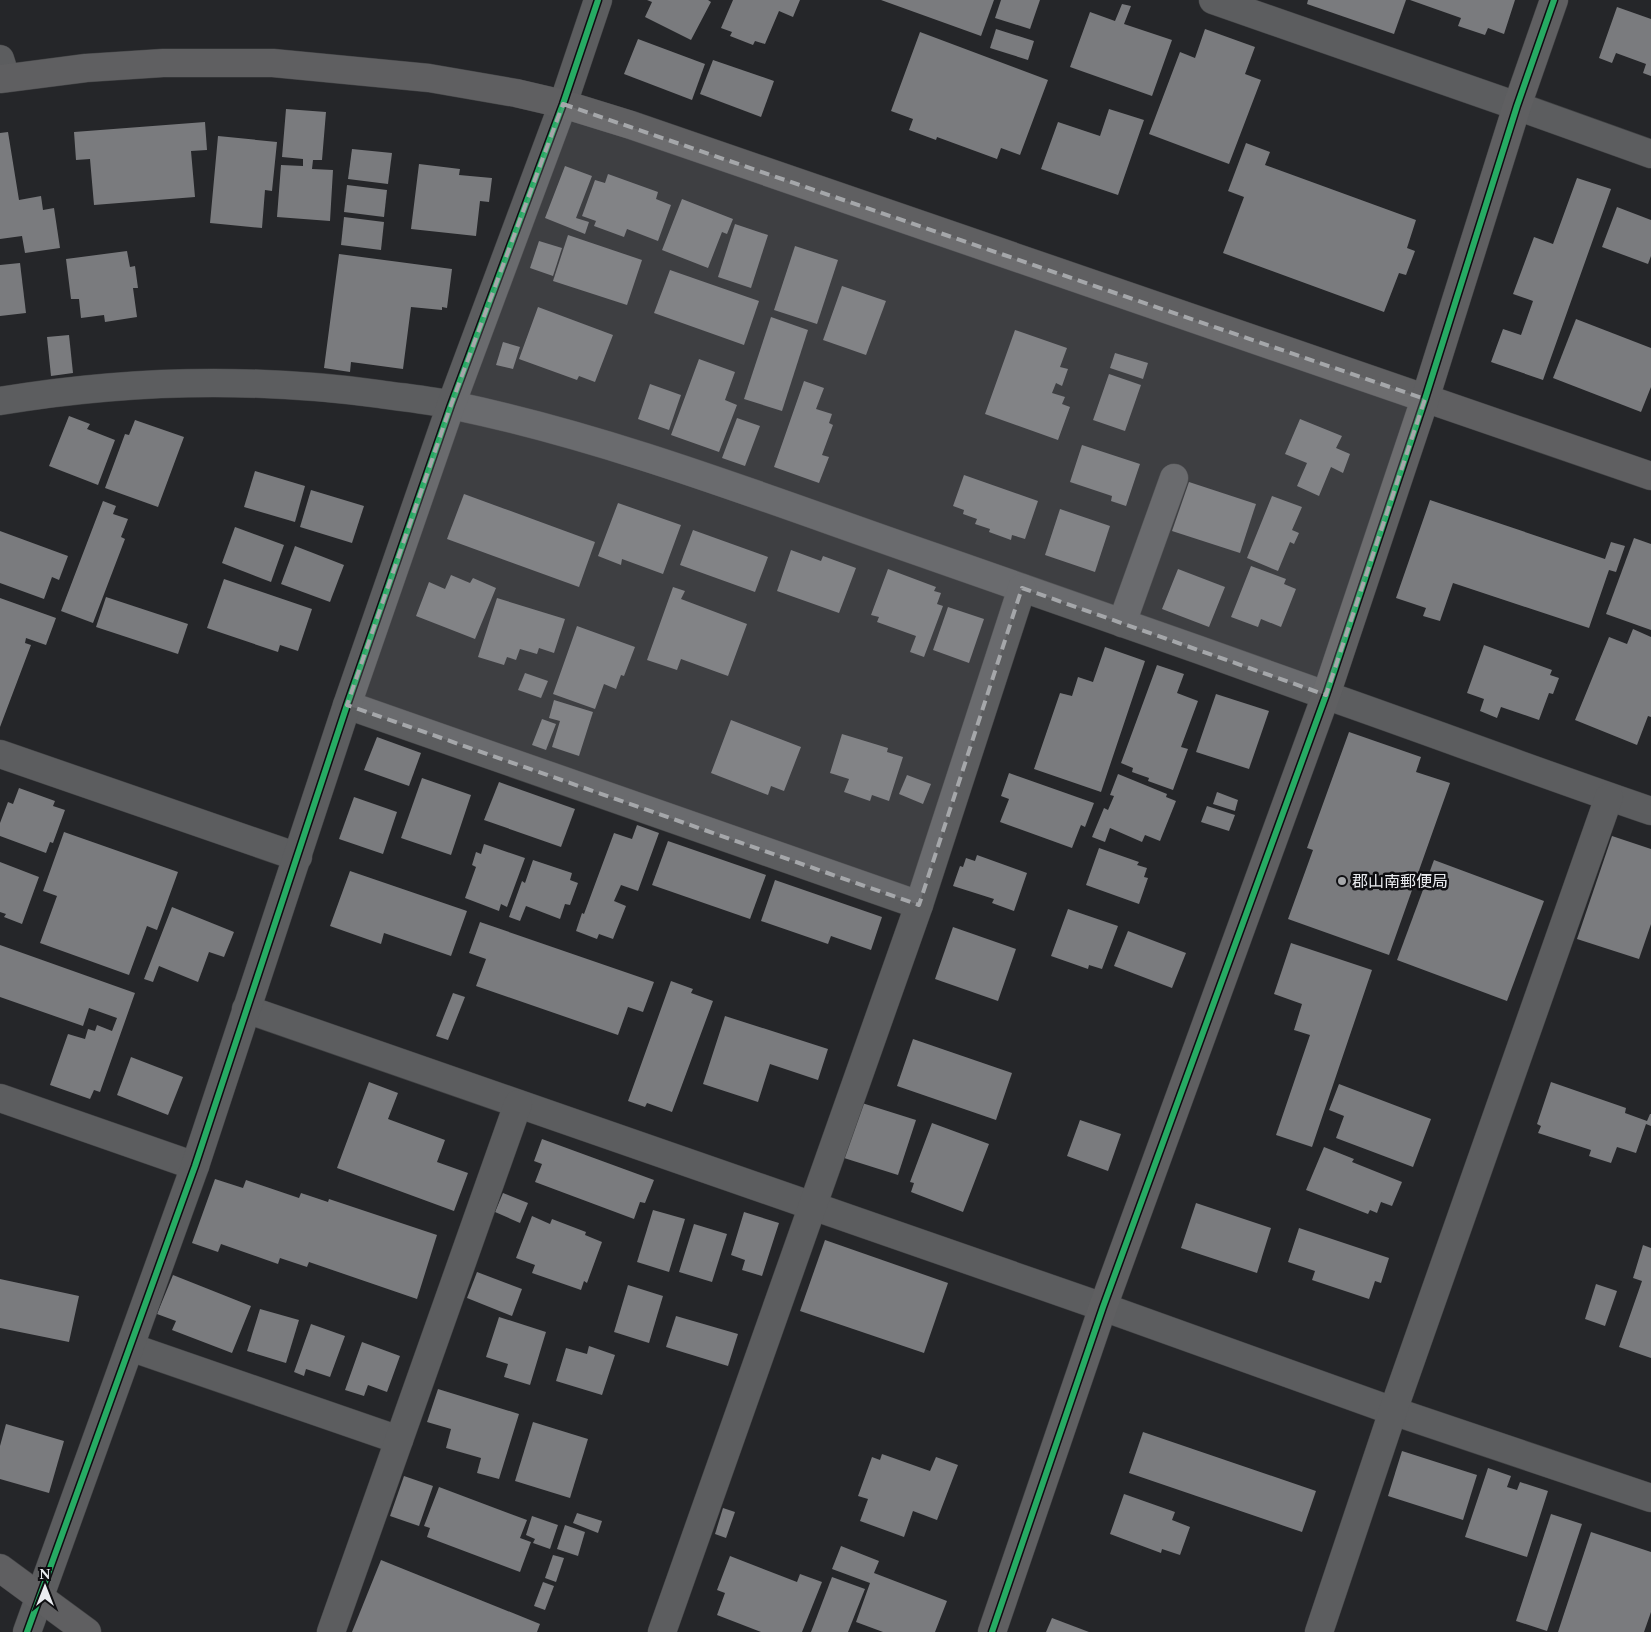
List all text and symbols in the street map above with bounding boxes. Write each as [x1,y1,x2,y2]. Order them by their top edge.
place label: 郡山南郵便局 [1352,870,1448,894]
marker: 郡山南郵便局 [1336,875,1348,887]
north arrow [20,1562,70,1612]
text: N [39,1564,51,1585]

